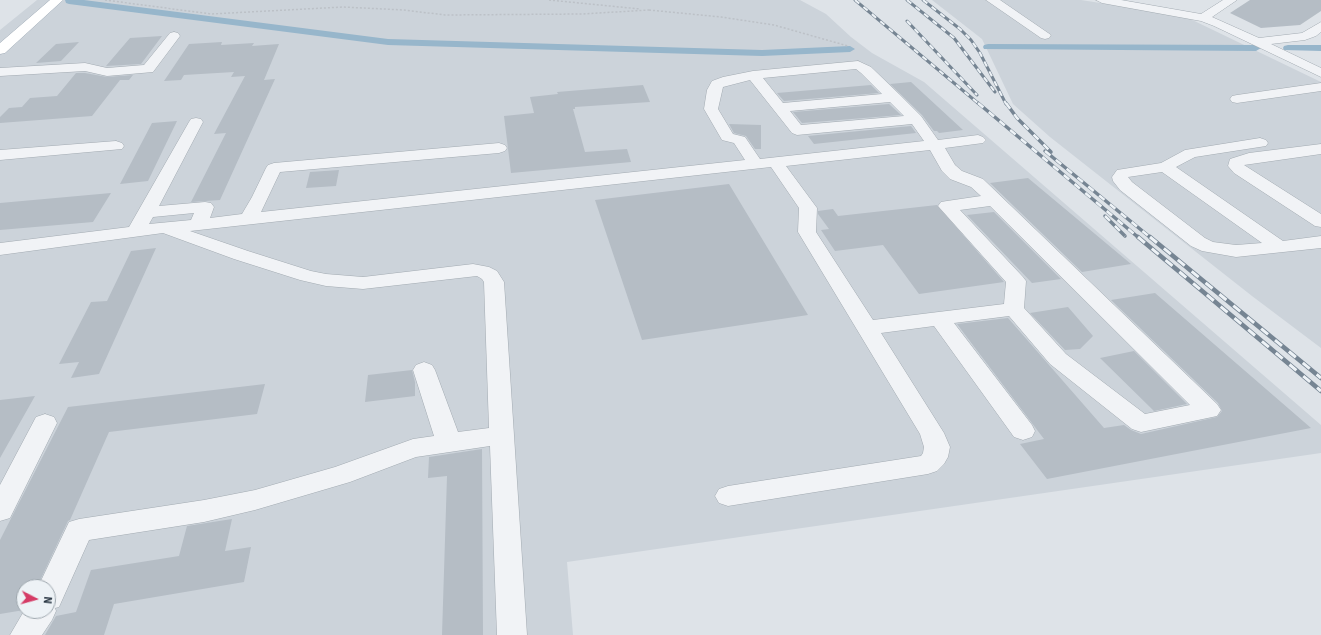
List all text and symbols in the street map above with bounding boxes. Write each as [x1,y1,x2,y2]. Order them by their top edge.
north arrow [16,579,56,619]
text: N [40,596,55,605]

